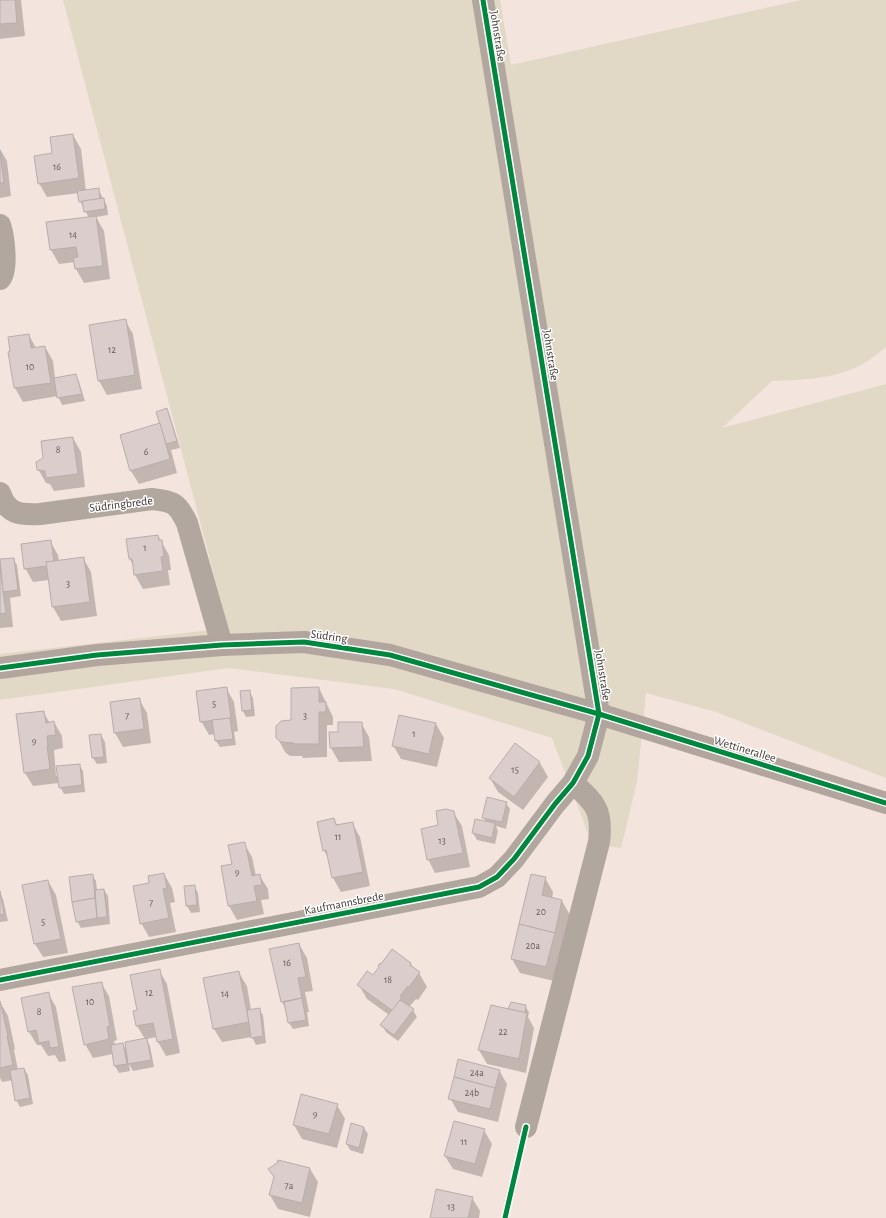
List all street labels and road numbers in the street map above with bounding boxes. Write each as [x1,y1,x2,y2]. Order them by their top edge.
street label: Johnstraße [488,10,508,62]
street label: Johnstraße [541,329,561,381]
street label: Südringbrede [89,494,153,514]
street label: Südring [310,627,348,645]
street label: Johnstraße [593,649,613,701]
street label: Wettinerallee [713,734,777,764]
street label: Kaufmannsbrede [303,889,385,917]

